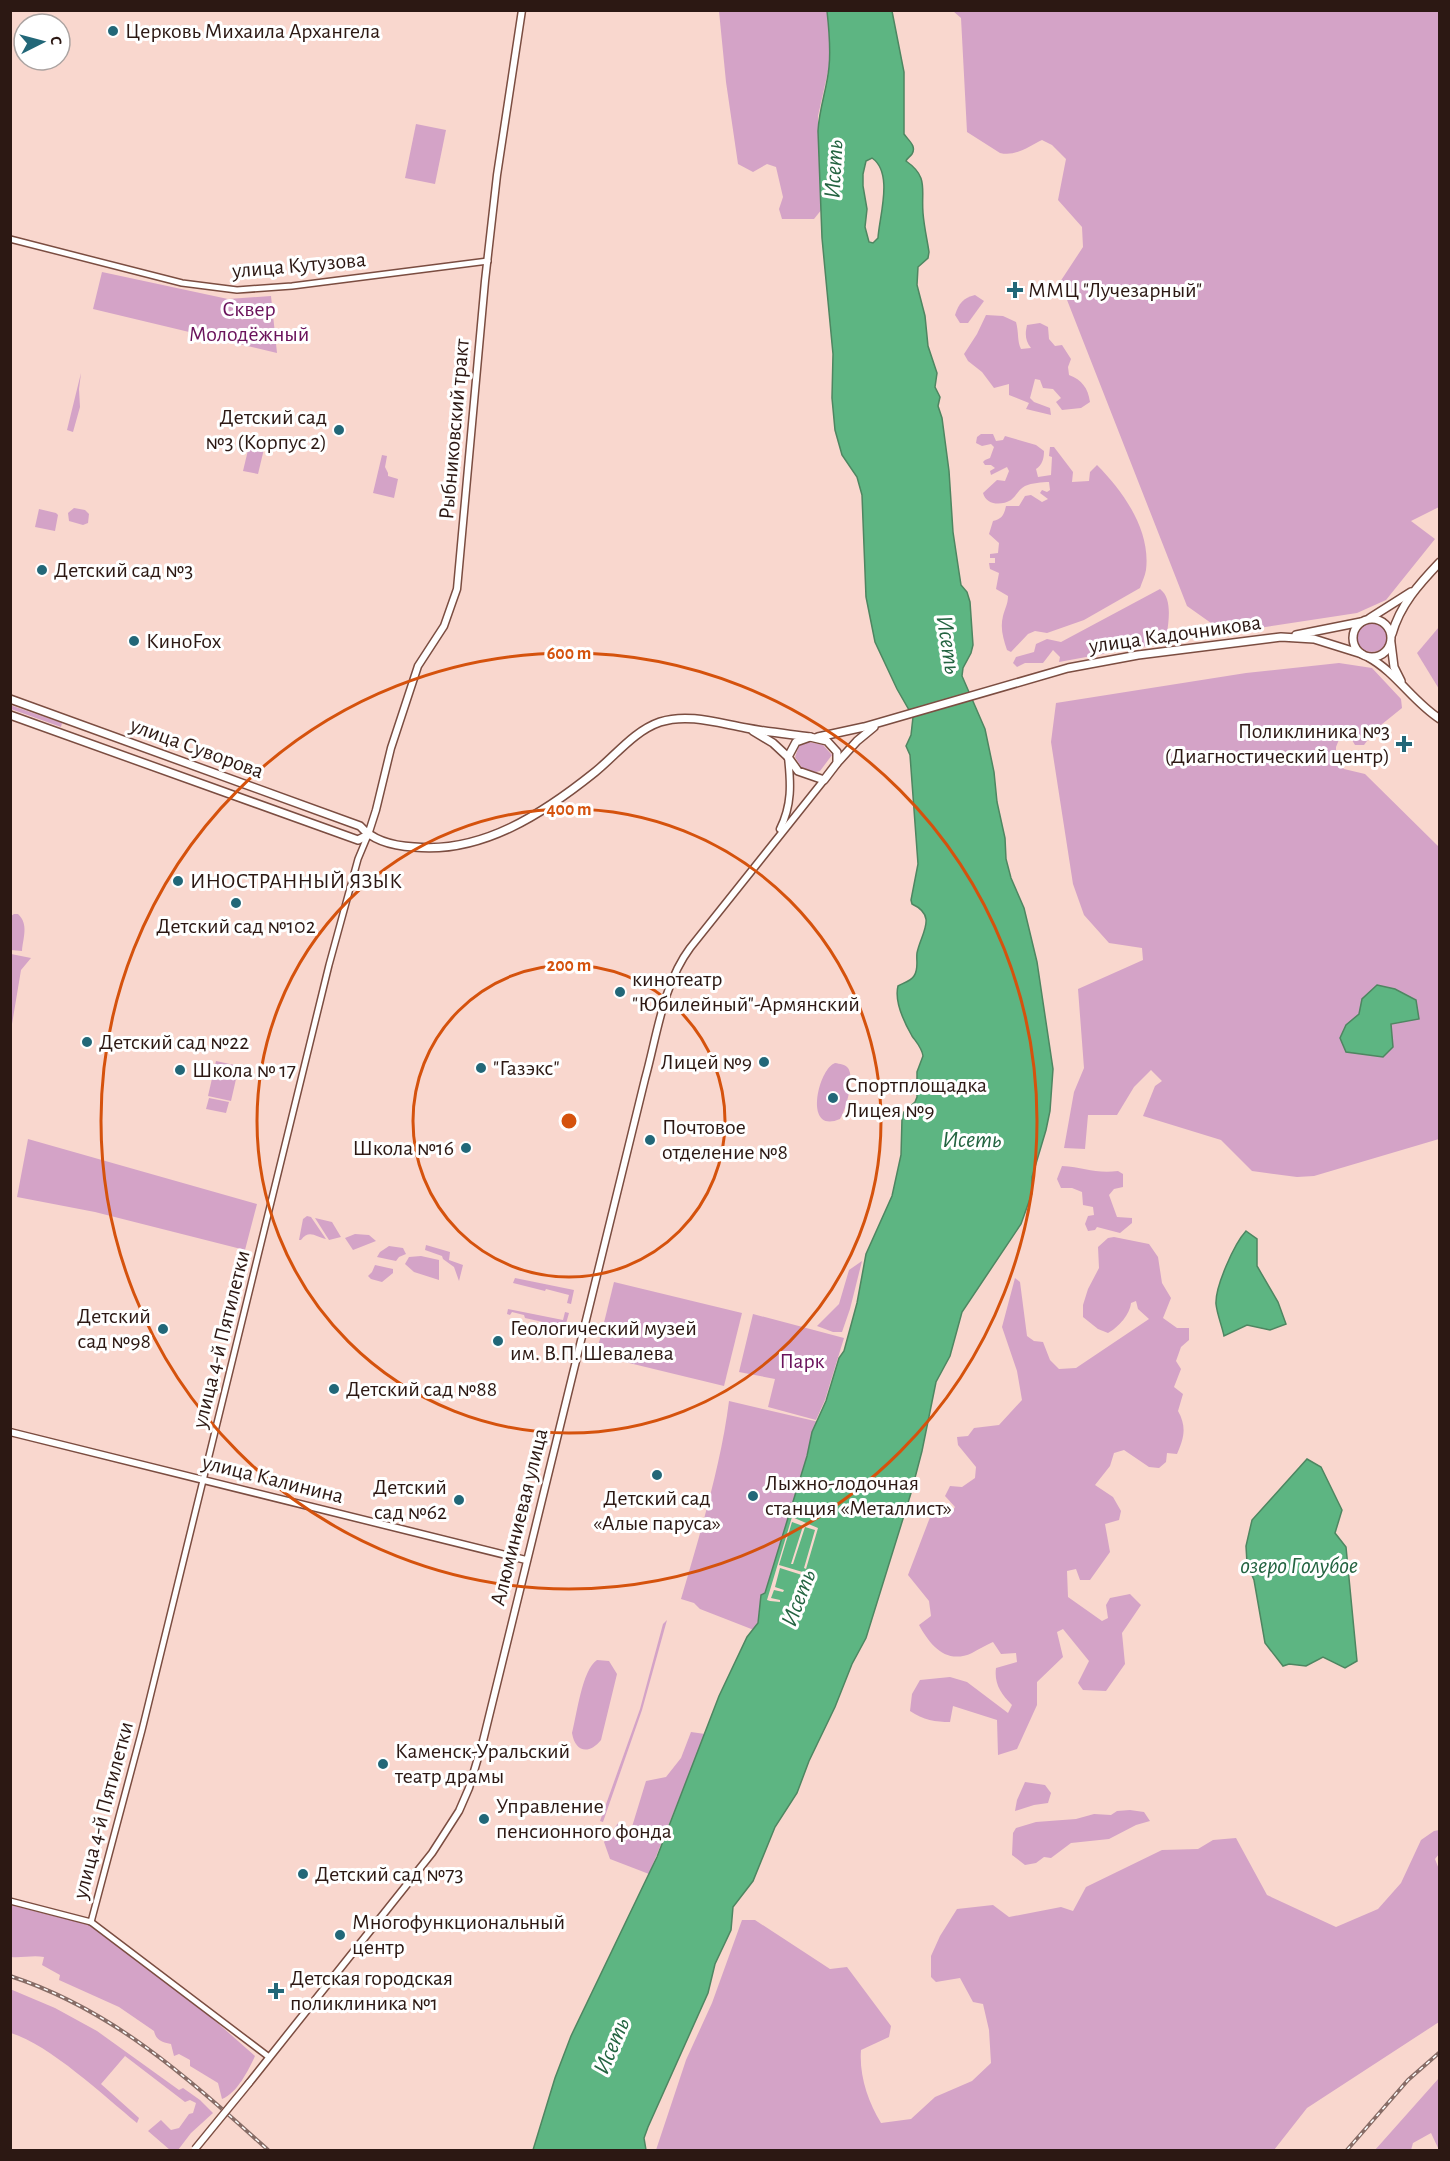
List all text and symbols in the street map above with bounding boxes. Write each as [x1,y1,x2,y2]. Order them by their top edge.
north arrow [12,12,72,72]
place label: Церковь Михаила Архангела [125,20,380,42]
marker: Церковь Михаила Архангела [106,24,120,38]
text: С [48,35,64,46]
water label: Исеть [820,139,848,199]
street label: улица Кутузова [230,248,367,282]
place label: ММЦ "Лучезарный" [1028,279,1202,301]
marker: ММЦ "Лучезарный" [1006,281,1024,299]
park label: Сквер Молодёжный [189,298,309,345]
street label: Рыбниковский тракт [435,337,473,520]
place label: Детский сад №3 (Корпус 2) [205,406,327,453]
marker: Детский сад №3 (Корпус 2) [332,423,346,437]
place label: Детский сад №3 [54,559,193,581]
marker: Детский сад №3 [35,563,49,577]
street label: улица Кадочникова [1086,611,1263,657]
water label: Исеть [932,614,964,676]
place label: КиноFox [146,630,222,652]
marker: КиноFox [127,634,141,648]
text: 600 m [547,645,591,663]
street label: улица Суворова [126,713,267,782]
place label: Поликлиника №3 (Диагностический центр) [1165,720,1390,767]
marker: Поликлиника №3 (Диагностический центр) [1395,735,1413,753]
text: 400 m [546,801,592,819]
place label: ИНОСТРАННЫЙ ЯЗЫК [190,870,402,892]
marker: ИНОСТРАННЫЙ ЯЗЫК [171,874,185,888]
marker: Детский сад №102 [229,896,243,910]
place label: Детский сад №102 [156,915,316,937]
text: 200 m [547,957,591,975]
place label: кинотеатр "Юбилейный"-Армянский [632,968,860,1015]
marker: кинотеатр "Юбилейный"-Армянский [613,985,627,999]
place label: Детский сад №22 [99,1031,249,1053]
marker: Детский сад №22 [80,1035,94,1049]
place label: Лицей №9 [661,1051,752,1073]
marker: Лицей №9 [757,1055,771,1069]
place label: "Газэкс" [493,1057,560,1079]
place label: Школа № 17 [192,1059,296,1081]
marker: "Газэкс" [474,1061,488,1075]
marker: Школа № 17 [173,1063,187,1077]
place label: Спортплощадка Лицея №9 [845,1074,987,1121]
marker: Спортплощадка Лицея №9 [826,1091,840,1105]
centre of rings [559,1111,579,1131]
place label: Почтовое отделение №8 [662,1116,788,1163]
water label: Исеть [943,1128,1001,1152]
marker: Почтовое отделение №8 [643,1133,657,1147]
place label: Школа №16 [352,1137,454,1159]
marker: Школа №16 [459,1141,473,1155]
street label: улица 4-й Пятилетки [188,1248,254,1431]
place label: Детский сад №98 [77,1305,151,1352]
place label: Геологический музей им. В.П. Шевалева [510,1317,697,1364]
marker: Детский сад №98 [156,1322,170,1336]
marker: Геологический музей им. В.П. Шевалева [491,1334,505,1348]
park label: Парк [779,1350,825,1372]
place label: Детский сад №88 [346,1378,497,1400]
marker: Детский сад №88 [327,1382,341,1396]
street label: Алюминиевая улица [486,1426,552,1608]
street label: улица Калинина [199,1451,346,1507]
marker: Детский сад «Алые паруса» [650,1468,664,1482]
place label: Лыжно-лодочная станция «Металлист» [765,1472,952,1519]
place label: Детский сад №62 [373,1476,447,1523]
place label: Детский сад «Алые паруса» [593,1487,721,1534]
marker: Лыжно-лодочная станция «Металлист» [746,1489,760,1503]
marker: Детский сад №62 [452,1493,466,1507]
water label: озеро Голубое [1240,1554,1358,1578]
water label: Исеть [777,1566,821,1630]
street label: улица 4-й Пятилетки [68,1719,137,1902]
place label: Каменск-Уральский театр драмы [394,1740,570,1787]
marker: Каменск-Уральский театр драмы [376,1757,390,1771]
place label: Управление пенсионного фонда [496,1795,672,1842]
marker: Управление пенсионного фонда [477,1812,491,1826]
place label: Детский сад №73 [315,1863,464,1885]
marker: Детский сад №73 [296,1867,310,1881]
place label: Многофункциональный центр [352,1911,565,1958]
marker: Многофункциональный центр [333,1928,347,1942]
place label: Детская городская поликлиника №1 [290,1967,453,2014]
marker: Детская городская поликлиника №1 [267,1982,285,2000]
water label: Исеть [589,2014,635,2078]

